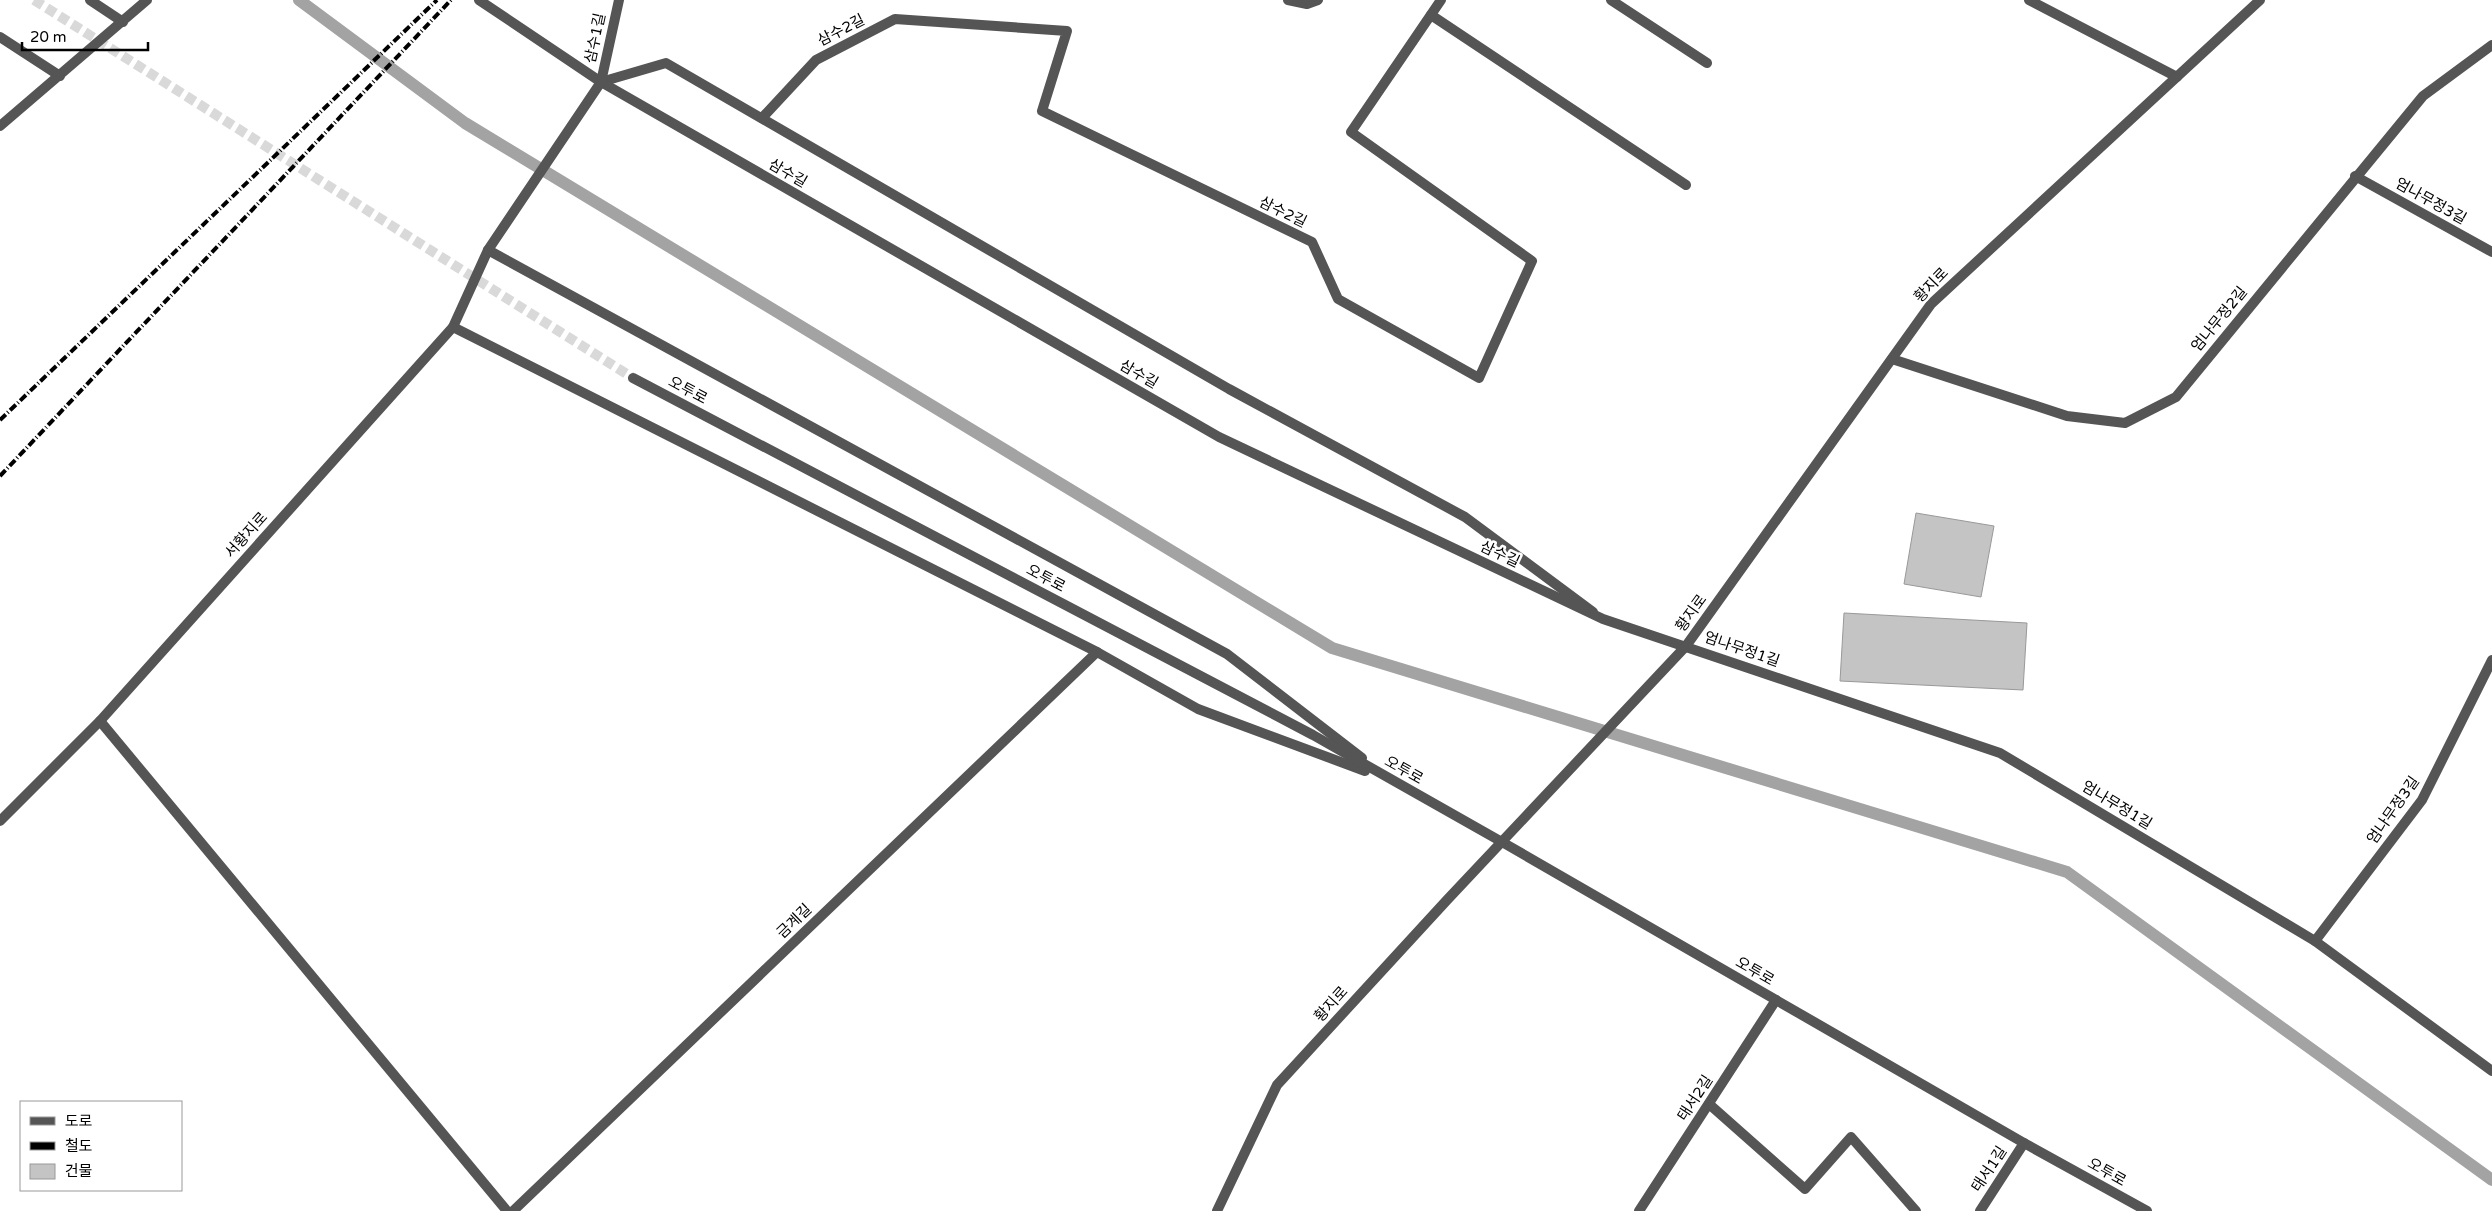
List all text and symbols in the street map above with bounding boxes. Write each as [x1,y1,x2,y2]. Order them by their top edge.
street label: 삼수2길 [814,10,868,50]
street label: 삼수1길 [581,11,609,65]
scale bar [22,20,149,52]
text: 20 m [30,28,67,46]
street label: 삼수길 [766,155,810,191]
street label: 엄나무정3길 [2392,174,2470,228]
street label: 삼수2길 [1256,193,1310,231]
street label: 황지로 [1910,264,1952,306]
street label: 엄나무정2길 [2187,283,2251,355]
street label: 삼수길 [1117,356,1161,392]
street label: 오투로 [665,372,711,408]
street label: 서황지로 [221,508,271,562]
street label: 삼수길 [1477,537,1523,571]
street label: 오투로 [1023,560,1069,596]
street label: 황지로 [1672,591,1710,635]
street label: 엄나무정1길 [1702,628,1782,670]
street label: 오투로 [1382,752,1426,788]
street label: 엄나무정3길 [2363,773,2423,847]
street label: 엄나무정1길 [2079,777,2155,833]
street label: 금계길 [773,900,815,942]
street label: 오투로 [1733,953,1777,989]
street label: 황지로 [1310,983,1352,1025]
street label: 태서2길 [1674,1072,1716,1124]
legend [20,1101,182,1191]
text: 도로 [65,1112,93,1130]
text: 철도 [65,1137,93,1155]
street label: 태서1길 [1968,1143,2010,1195]
street label: 오투로 [2085,1154,2129,1190]
text: 건물 [65,1162,93,1180]

